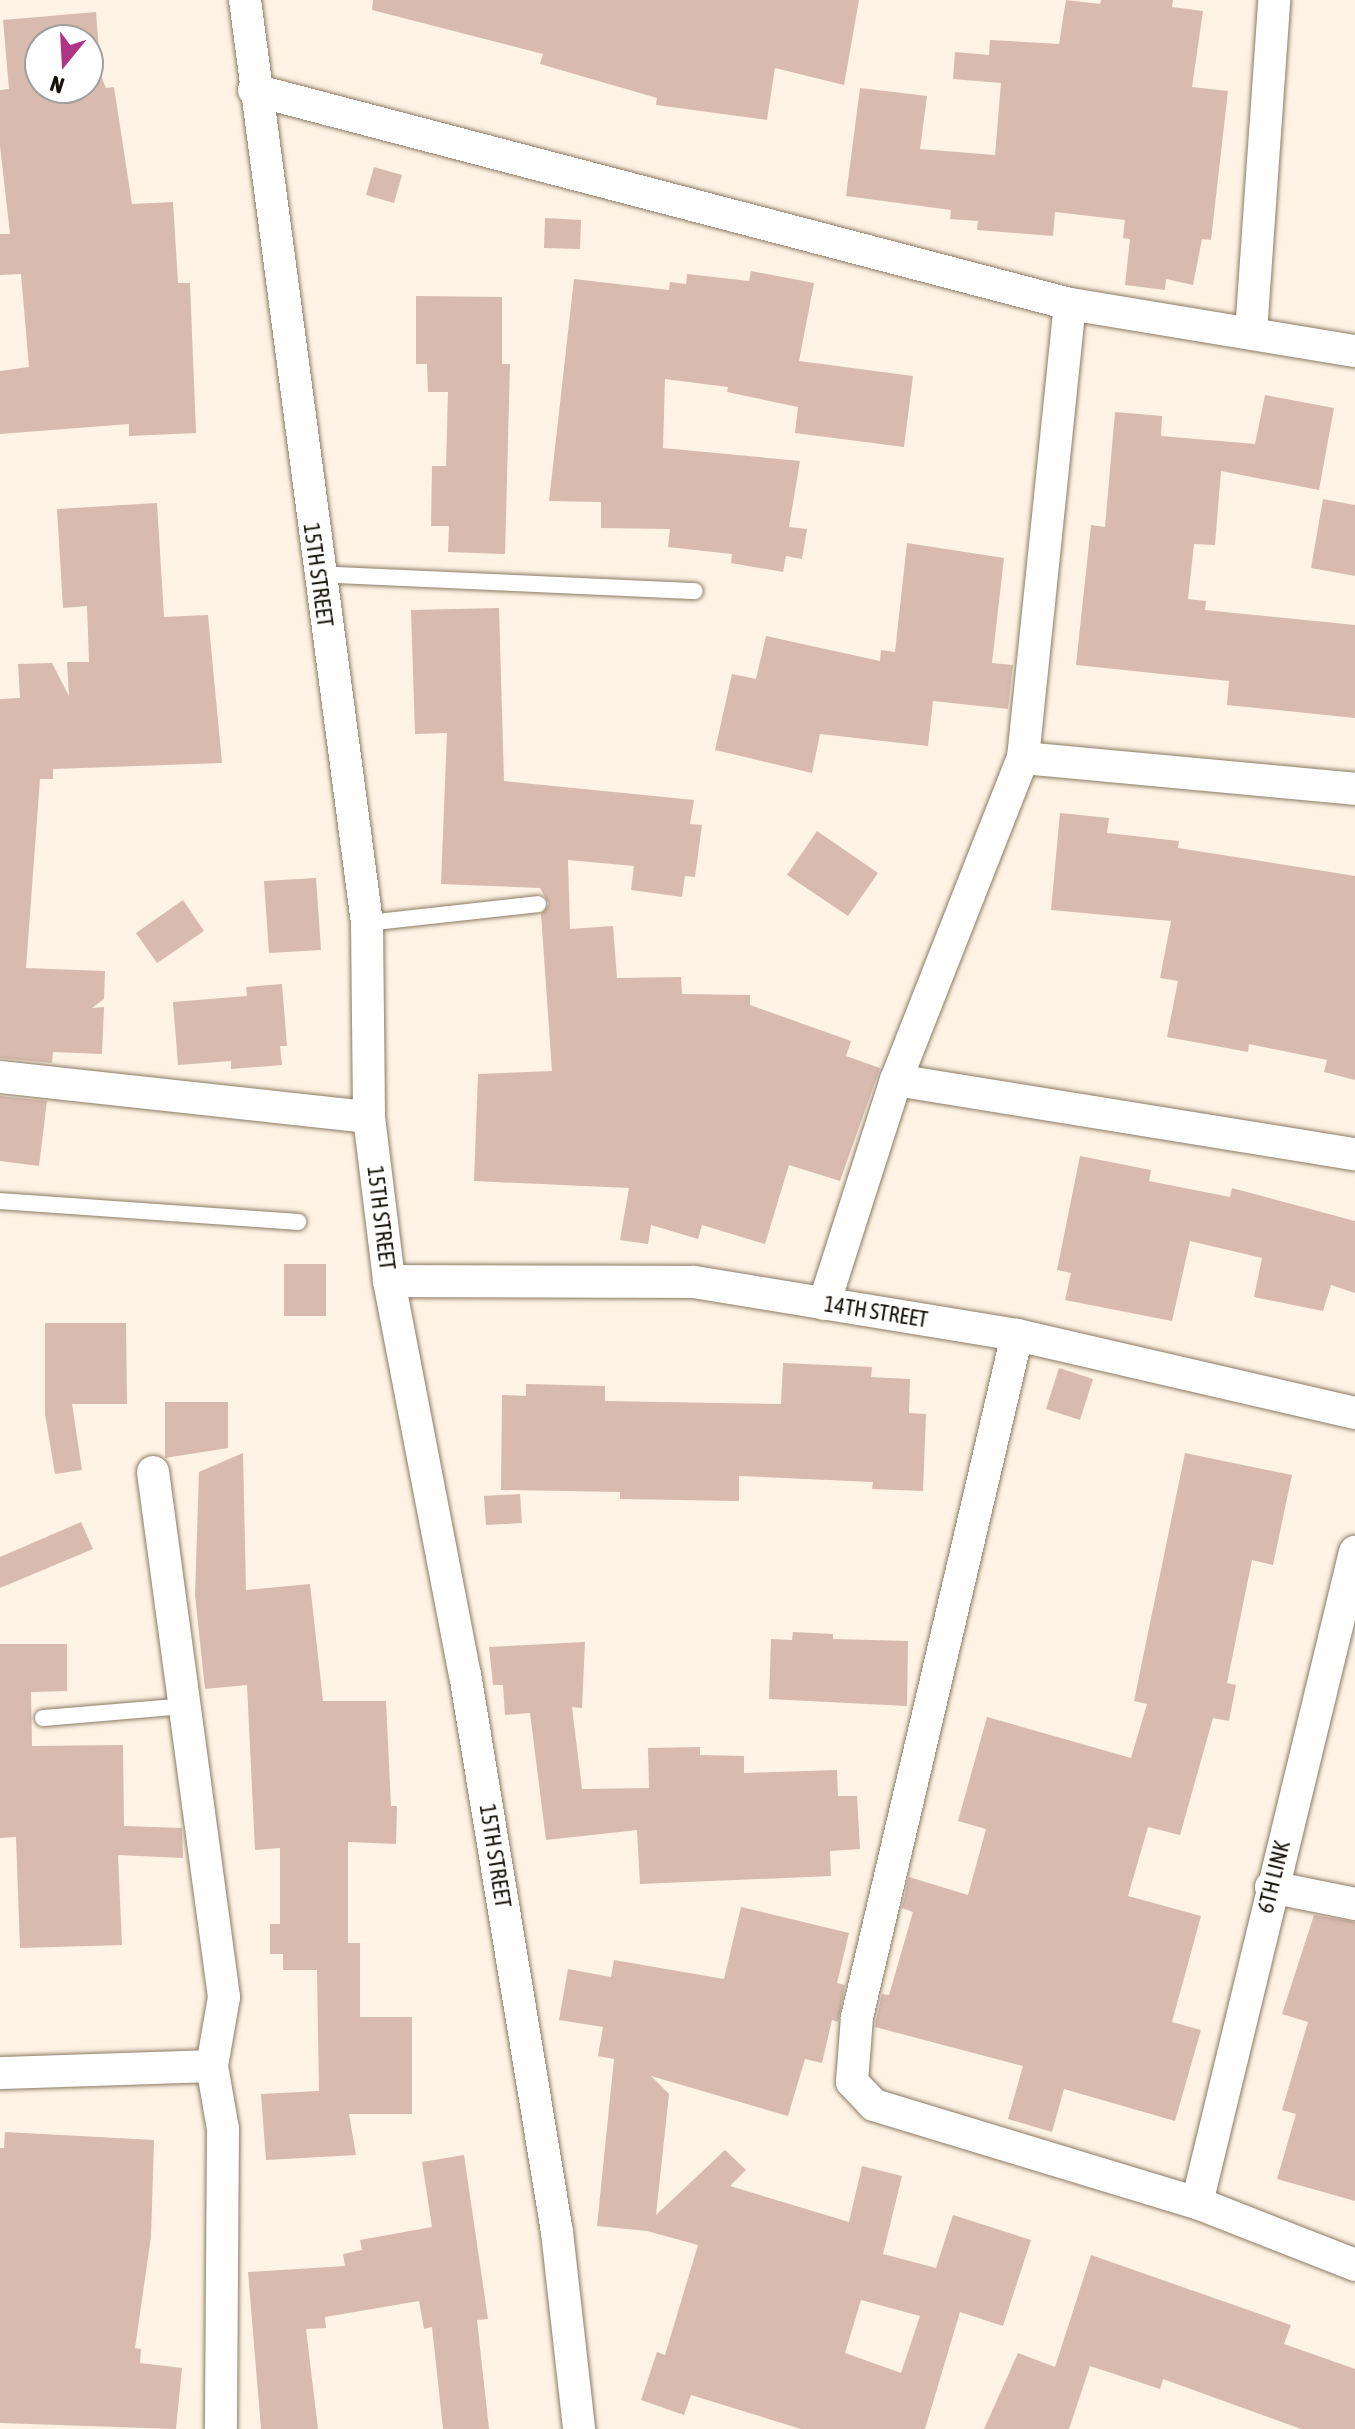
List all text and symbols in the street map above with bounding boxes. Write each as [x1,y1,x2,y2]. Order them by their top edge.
north arrow [24,24,104,104]
text: N [47,71,67,99]
street label: 15TH STREET [298,521,338,629]
street label: 15TH STREET [362,1165,400,1271]
street label: 14TH STREET [822,1291,930,1333]
street label: 15TH STREET [474,1802,516,1910]
street label: 6TH LINK [1252,1838,1296,1916]

